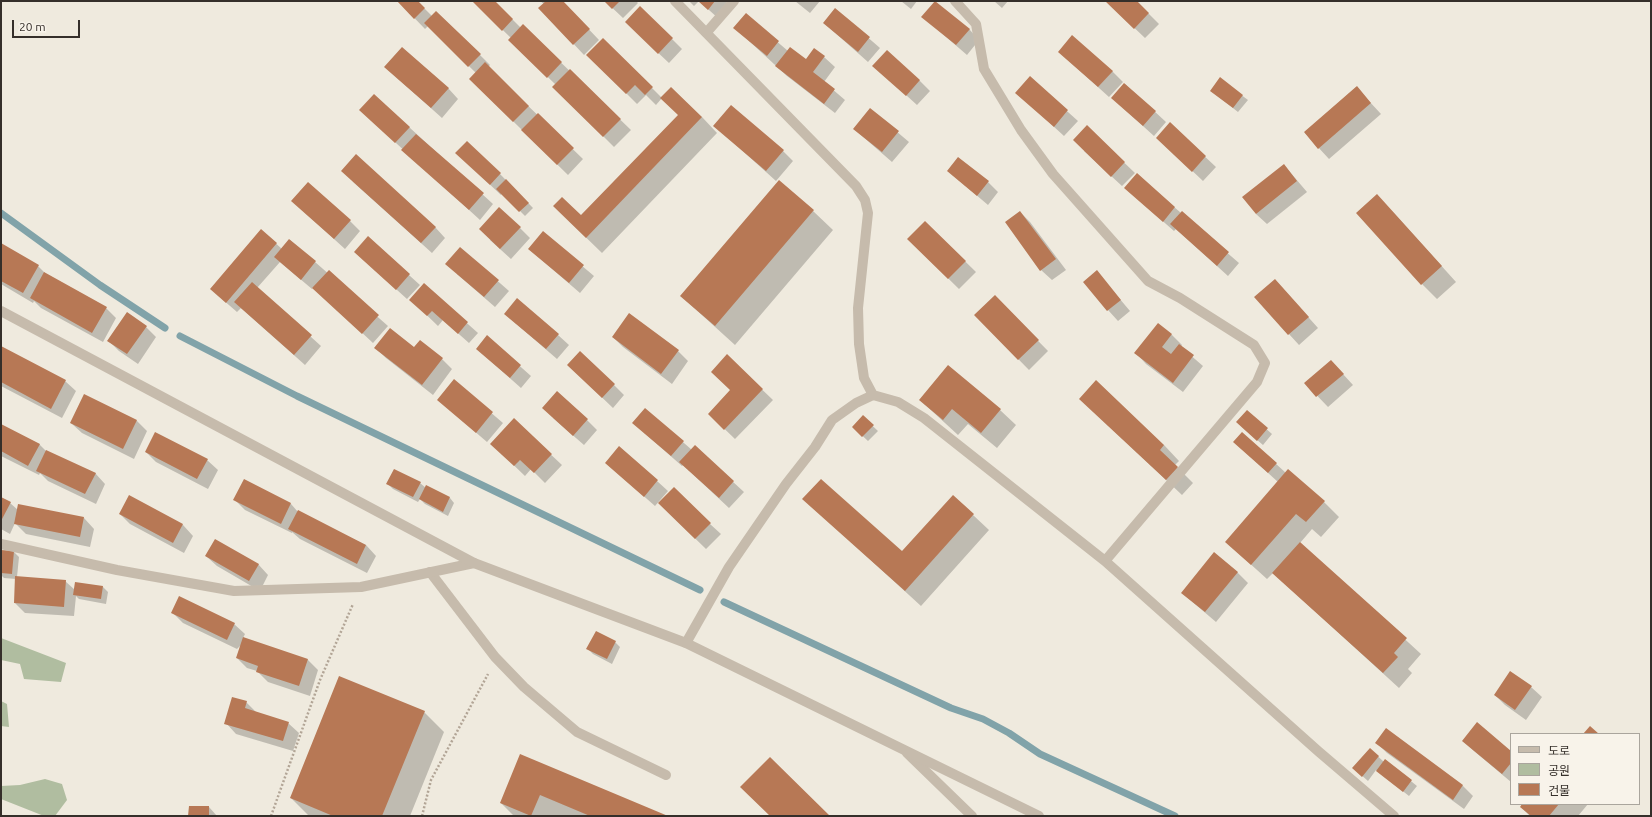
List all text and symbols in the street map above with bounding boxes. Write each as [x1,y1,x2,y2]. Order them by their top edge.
scale bar [14,12,82,38]
text: 20 m [19,20,46,33]
legend [1510,733,1640,805]
text: 도로 [1548,744,1570,757]
text: 공원 [1548,764,1570,777]
text: 건물 [1548,784,1570,797]

